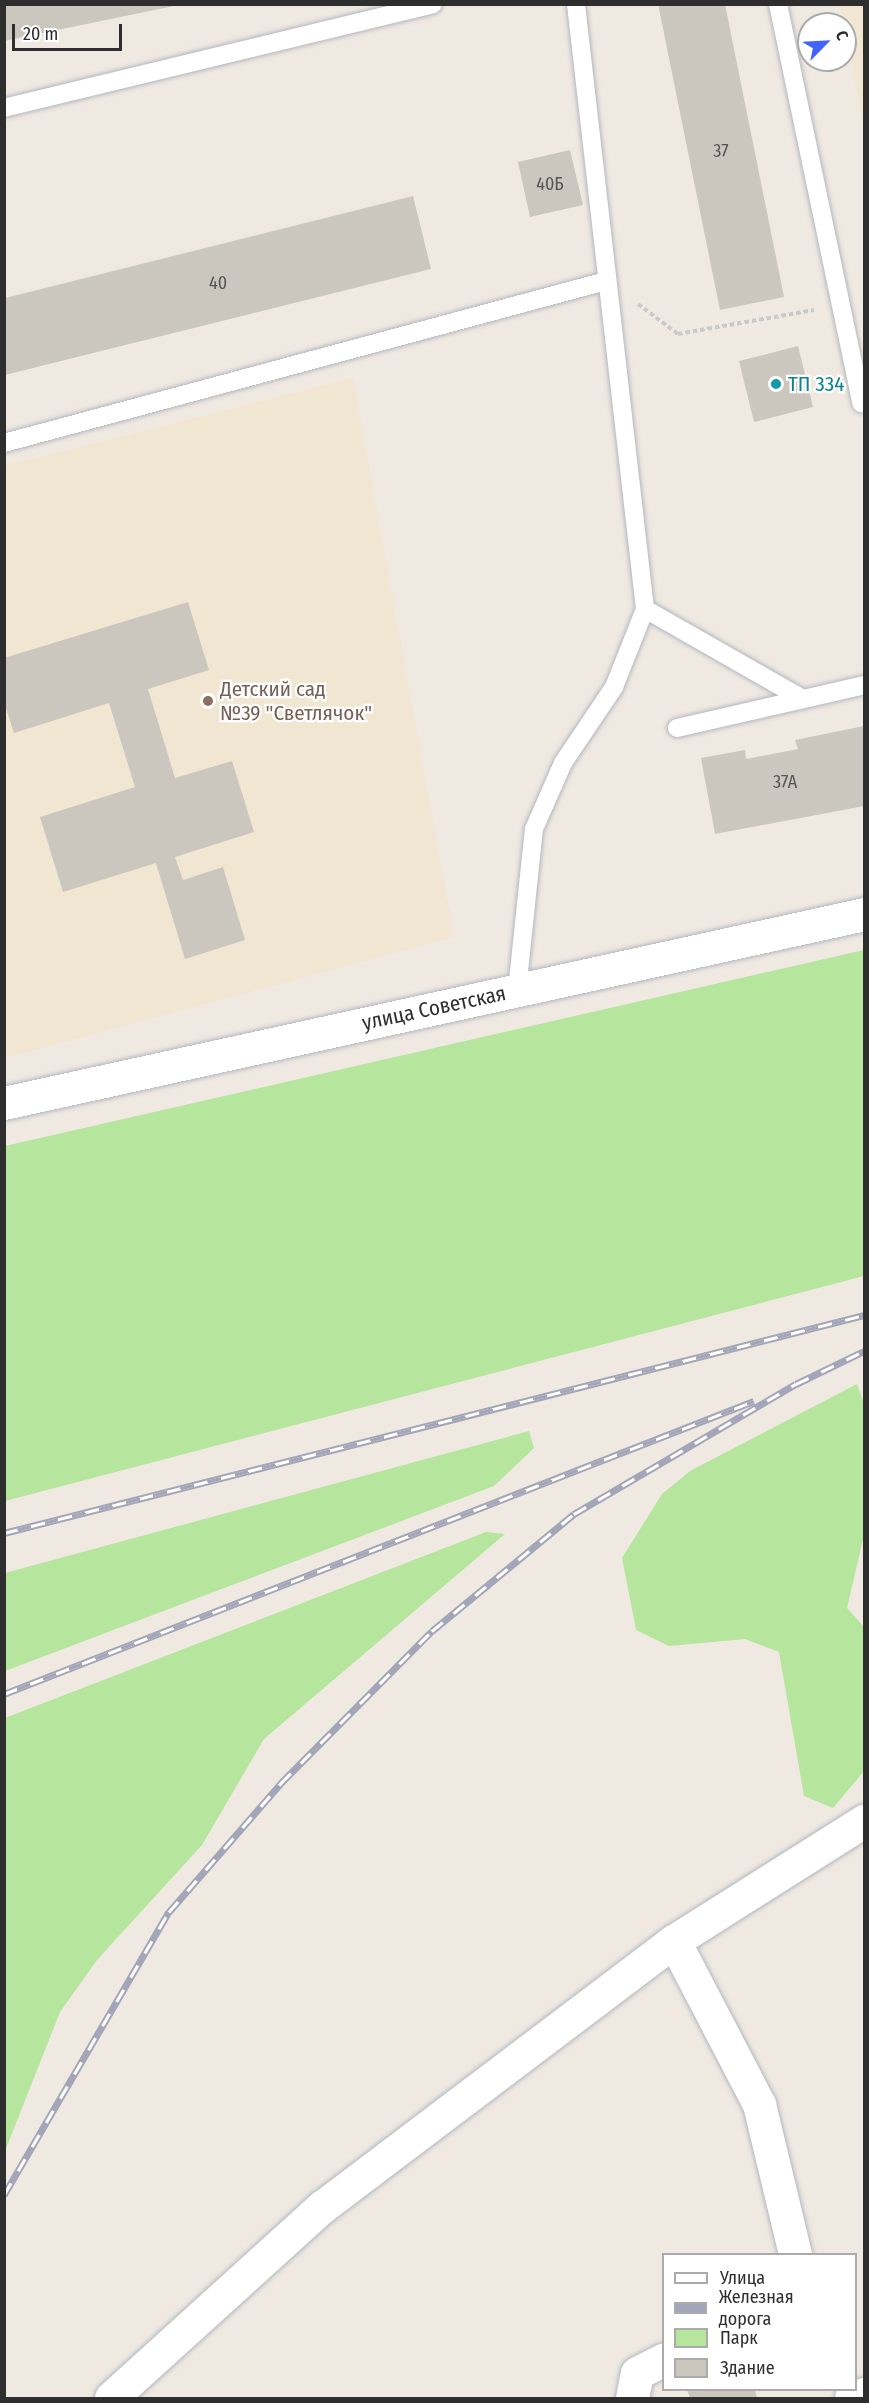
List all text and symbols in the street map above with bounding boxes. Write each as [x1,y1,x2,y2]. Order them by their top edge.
scale bar [15,12,124,50]
north arrow [797,12,857,72]
text: 20 m [23,23,58,45]
text: С [832,28,852,43]
house number: 37 [713,140,729,162]
house number: 40Б [536,173,564,195]
house number: 40 [209,272,227,294]
place label: ТП 334 [788,371,844,397]
marker: ТП 334 [769,377,783,391]
place label: Детский сад №39 "Светлячок" [220,676,372,726]
marker: Детский сад №39 "Светлячок" [201,694,215,708]
house number: 37А [773,771,797,793]
street label: улица Советская [360,980,508,1036]
legend [662,2253,857,2391]
text: Улица [720,2267,765,2289]
text: Железная дорога [719,2286,794,2330]
text: Парк [720,2327,758,2349]
text: Здание [720,2357,775,2379]

